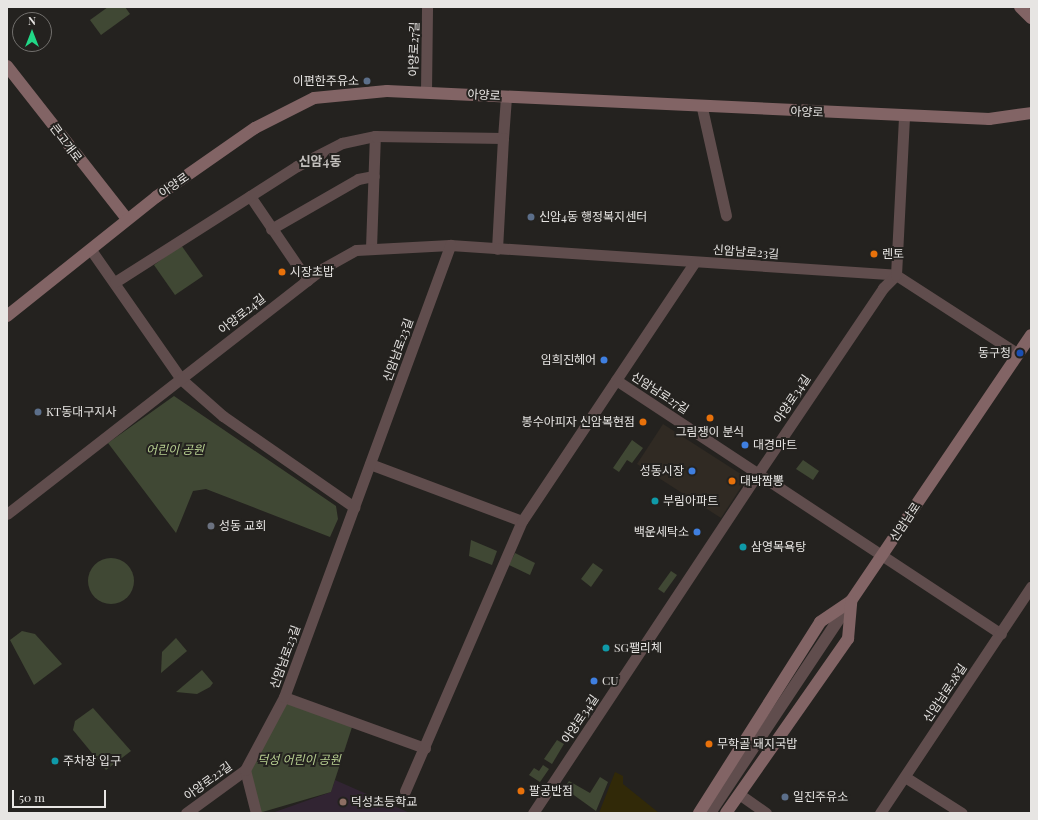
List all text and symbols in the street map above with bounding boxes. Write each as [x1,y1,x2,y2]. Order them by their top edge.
north arrow [12,12,52,52]
text: N [28,13,36,28]
street label: 아양로27길 [406,21,422,77]
place label: 이편한주유소 [293,74,359,88]
marker: 이편한주유소 [362,76,372,86]
street label: 아양로 [467,87,501,103]
street label: 아양로 [790,104,824,120]
street label: 큰고개로 [47,121,85,165]
district label: 신암4동 [299,153,341,169]
street label: 아양로 [156,170,192,200]
place label: 신암4동 행정복지센터 [539,210,647,224]
marker: 신암4동 행정복지센터 [526,212,536,222]
street label: 신암남로23길 [712,243,780,261]
place label: 렌토 [882,247,904,261]
marker: 렌토 [869,249,879,259]
place label: 시장초밥 [290,265,334,279]
marker: 시장초밥 [277,267,287,277]
street label: 아양로24길 [216,291,268,337]
street label: 신암남로23길 [380,316,416,384]
place label: 동구청 [978,346,1011,360]
marker: 동구청 [1014,347,1026,359]
place label: 임희진헤어 [541,353,596,367]
marker: 임희진헤어 [599,355,609,365]
street label: 신암남로27길 [628,369,692,417]
street label: 아양로34길 [771,372,813,426]
place label: KT동대구지사 [46,405,117,419]
marker: KT동대구지사 [33,407,43,417]
marker: 그림쟁이 분식 [705,413,715,423]
place label: 봉수아피자 신암복현점 [522,415,635,429]
marker: 봉수아피자 신암복현점 [638,417,648,427]
place label: 그림쟁이 분식 [675,425,745,439]
place label: 대경마트 [753,438,797,452]
marker: 대경마트 [740,440,750,450]
park label: 어린이 공원 [146,443,204,457]
place label: 성동시장 [640,464,684,478]
marker: 성동시장 [687,466,697,476]
place label: 대박짬뽕 [740,474,784,488]
marker: 대박짬뽕 [727,476,737,486]
place label: 부림아파트 [663,494,718,508]
marker: 부림아파트 [650,496,660,506]
street label: 신암남로 [887,500,923,544]
place label: 성동 교회 [219,519,266,533]
marker: 성동 교회 [206,521,216,531]
place label: 백운세탁소 [634,525,689,539]
marker: 백운세탁소 [692,527,702,537]
place label: 삼영목욕탕 [751,540,806,554]
marker: 삼영목욕탕 [738,542,748,552]
street label: 신암남로23길 [267,623,303,691]
place label: SG팰리체 [614,641,662,655]
marker: SG팰리체 [601,643,611,653]
street label: 신암남로28길 [920,661,970,725]
place label: CU [602,674,618,688]
marker: CU [589,676,599,686]
street label: 아양로34길 [559,692,601,746]
place label: 무학골 돼지국밥 [717,737,797,751]
marker: 무학골 돼지국밥 [704,739,714,749]
park label: 덕성 어린이 공원 [257,753,341,767]
place label: 주차장 입구 [63,754,121,768]
marker: 주차장 입구 [50,756,60,766]
street label: 아양로22길 [181,759,235,803]
scale bar [14,782,108,808]
place label: 팔공반점 [529,784,573,798]
marker: 팔공반점 [516,786,526,796]
text: 50 m [19,789,45,805]
place label: 일진주유소 [793,790,848,804]
marker: 일진주유소 [780,792,790,802]
place label: 덕성초등학교 [351,795,417,809]
marker: 덕성초등학교 [338,797,348,807]

